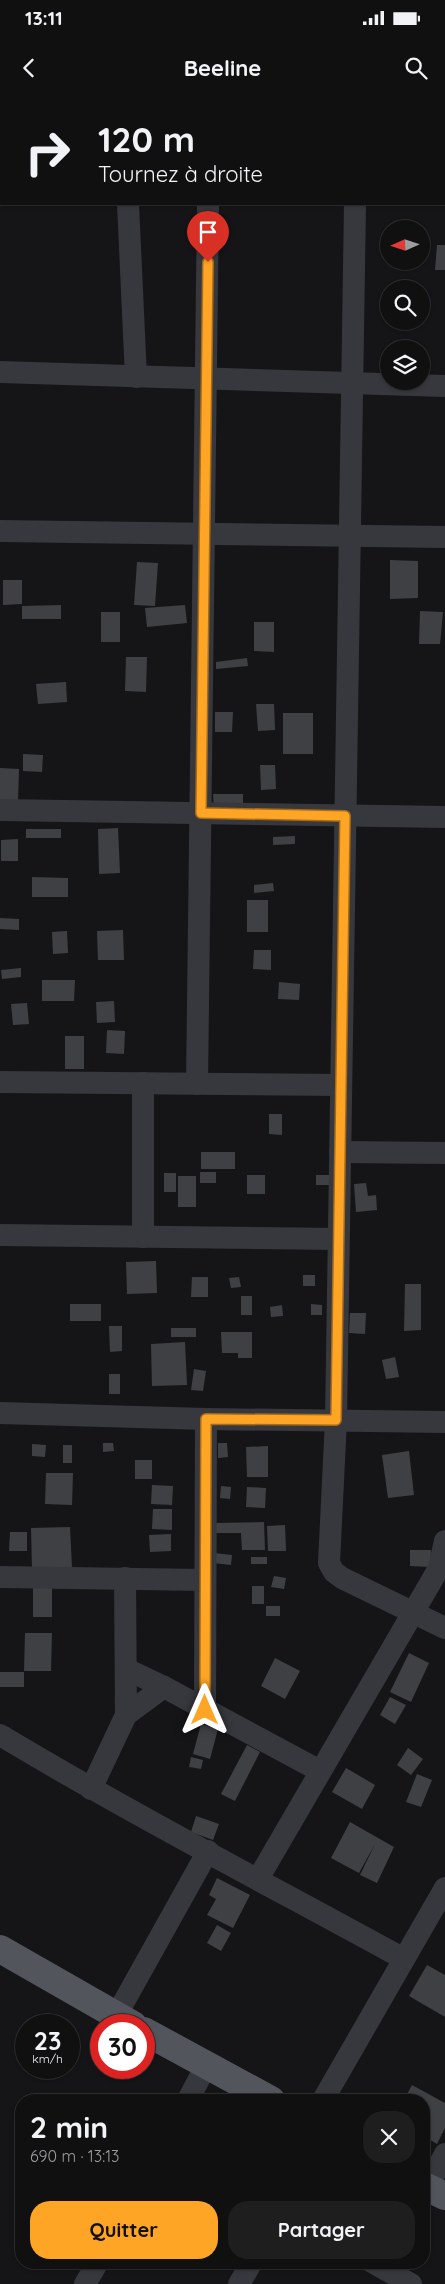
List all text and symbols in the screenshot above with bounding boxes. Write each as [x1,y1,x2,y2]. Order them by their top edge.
text: 13:11 [25,6,63,30]
icon: back [15,54,43,82]
text: Beeline [184,54,261,82]
icon: search [402,54,430,82]
text: 120 m [98,117,195,161]
icon: right [15,120,80,185]
text: Tournez à droite [98,160,263,188]
pin [187,211,229,262]
icon: arrive [194,218,222,246]
north arrow [380,220,430,270]
map controls [380,220,430,390]
button: search [380,280,430,330]
button: layers [380,340,430,390]
position arrow [178,1683,230,1735]
speed limit sign: 30 [90,2014,155,2079]
text: 23 [34,2025,61,2056]
text: km/h [32,2051,63,2066]
text: 2 min [30,2108,108,2146]
button: close [363,2111,415,2163]
text: 690 m · 13:13 [30,2146,119,2166]
button: Quitter [30,2201,218,2259]
button: Partager [228,2201,415,2259]

